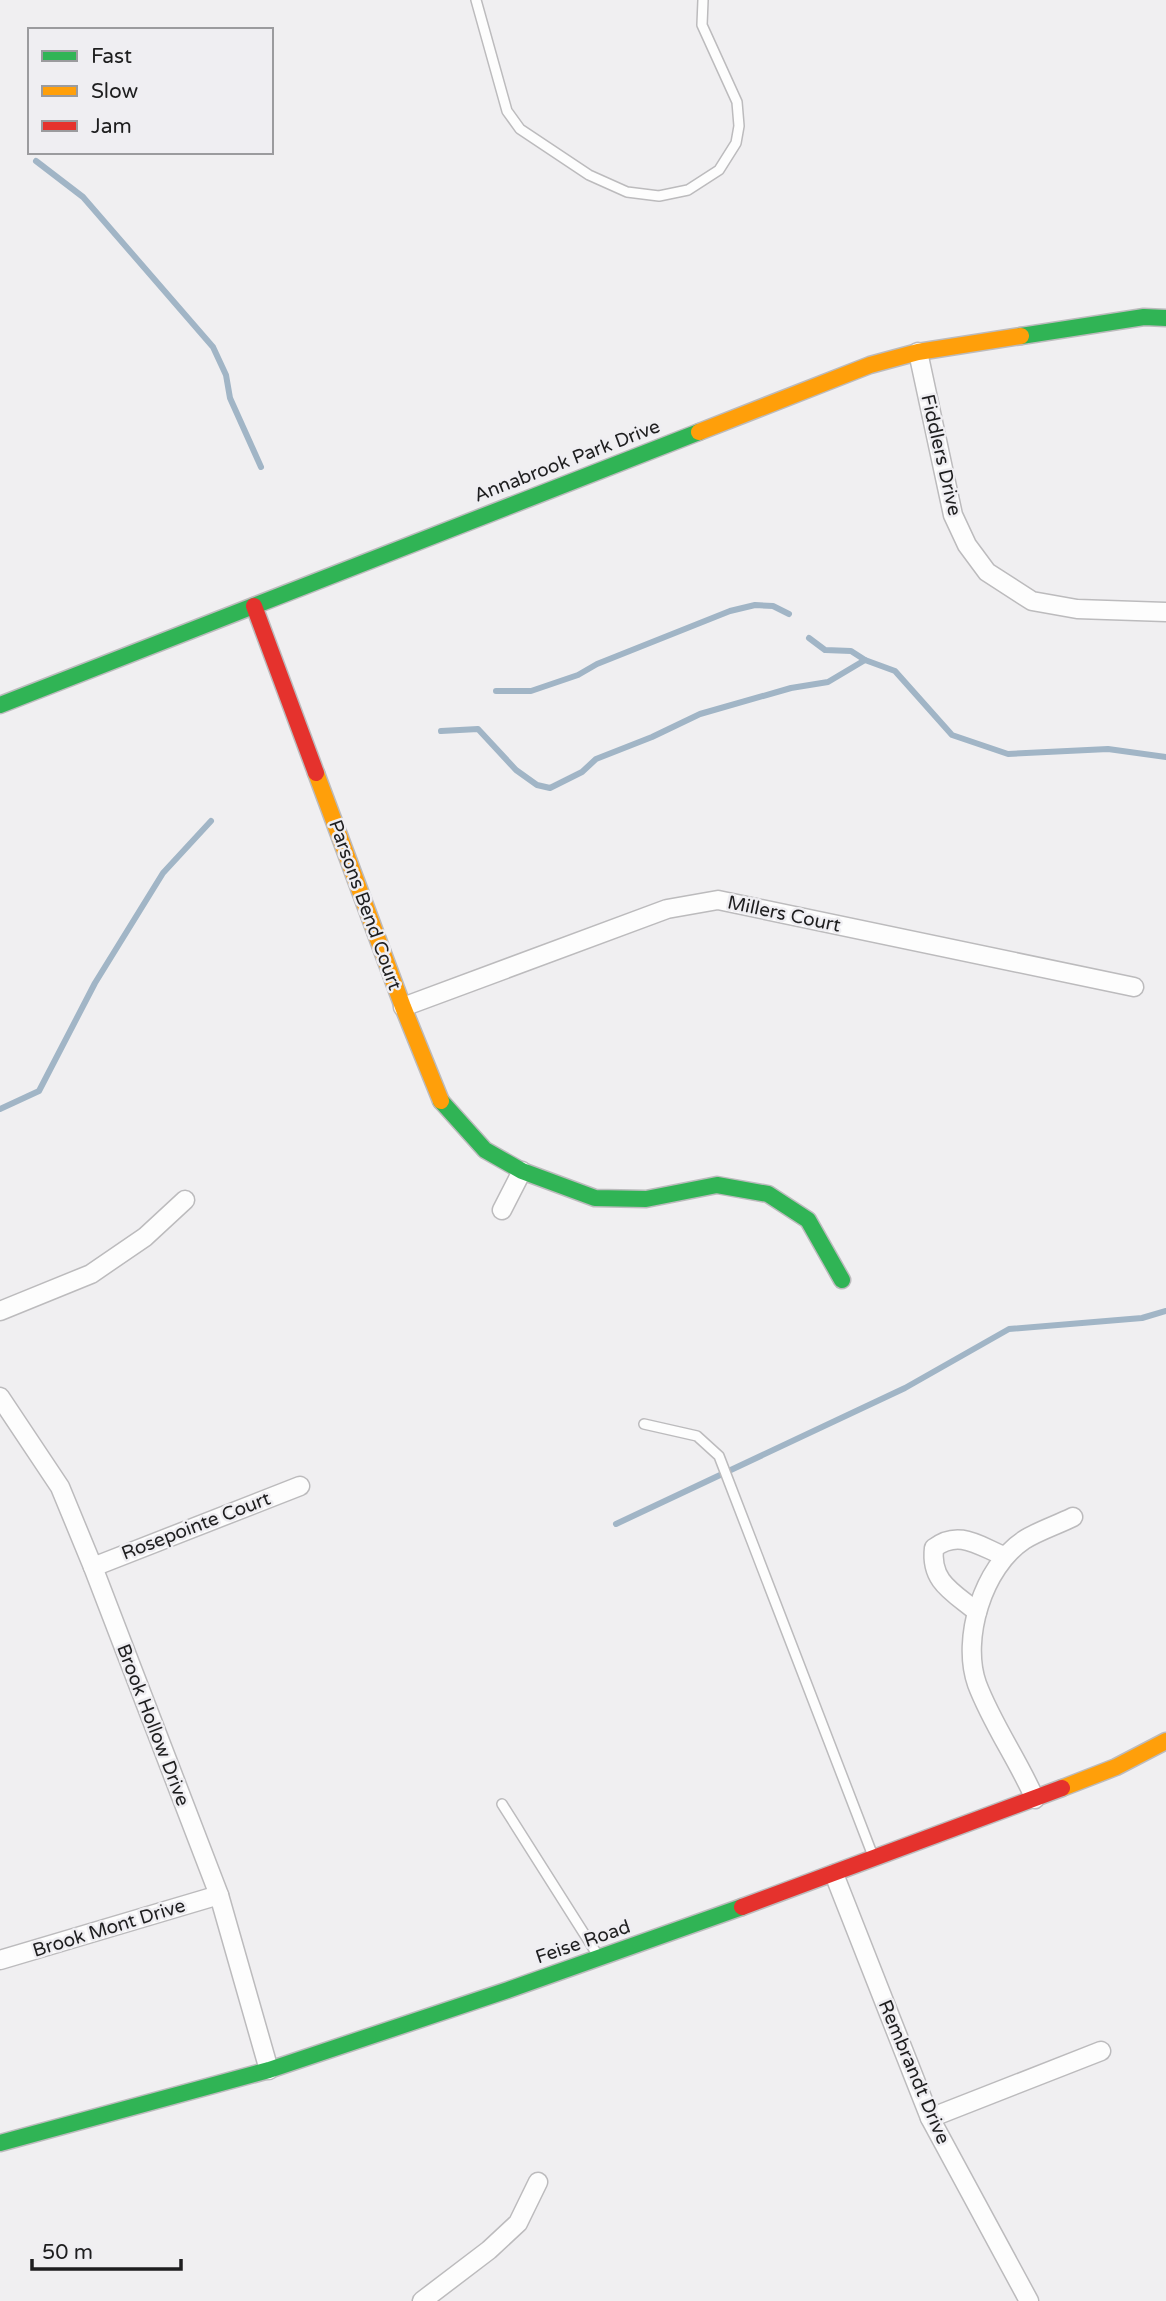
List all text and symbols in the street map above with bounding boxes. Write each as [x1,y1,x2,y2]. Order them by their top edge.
legend [28,28,273,154]
text: Fast [91,44,132,69]
text: Slow [91,79,139,104]
text: Jam [91,114,132,139]
street label: Fiddlers Drive [916,392,966,518]
street label: Annabrook Park Drive [471,415,663,507]
street label: Parsons Bend Court [324,817,406,993]
street label: Millers Court [725,891,843,937]
street label: Rosepointe Court [118,1487,274,1565]
street label: Brook Hollow Drive [112,1641,194,1809]
street label: Brook Mont Drive [30,1894,188,1962]
street label: Feise Road [533,1916,633,1968]
street label: Rembrandt Drive [874,1997,954,2147]
scale bar [32,2228,180,2272]
text: 50 m [42,2240,93,2265]

